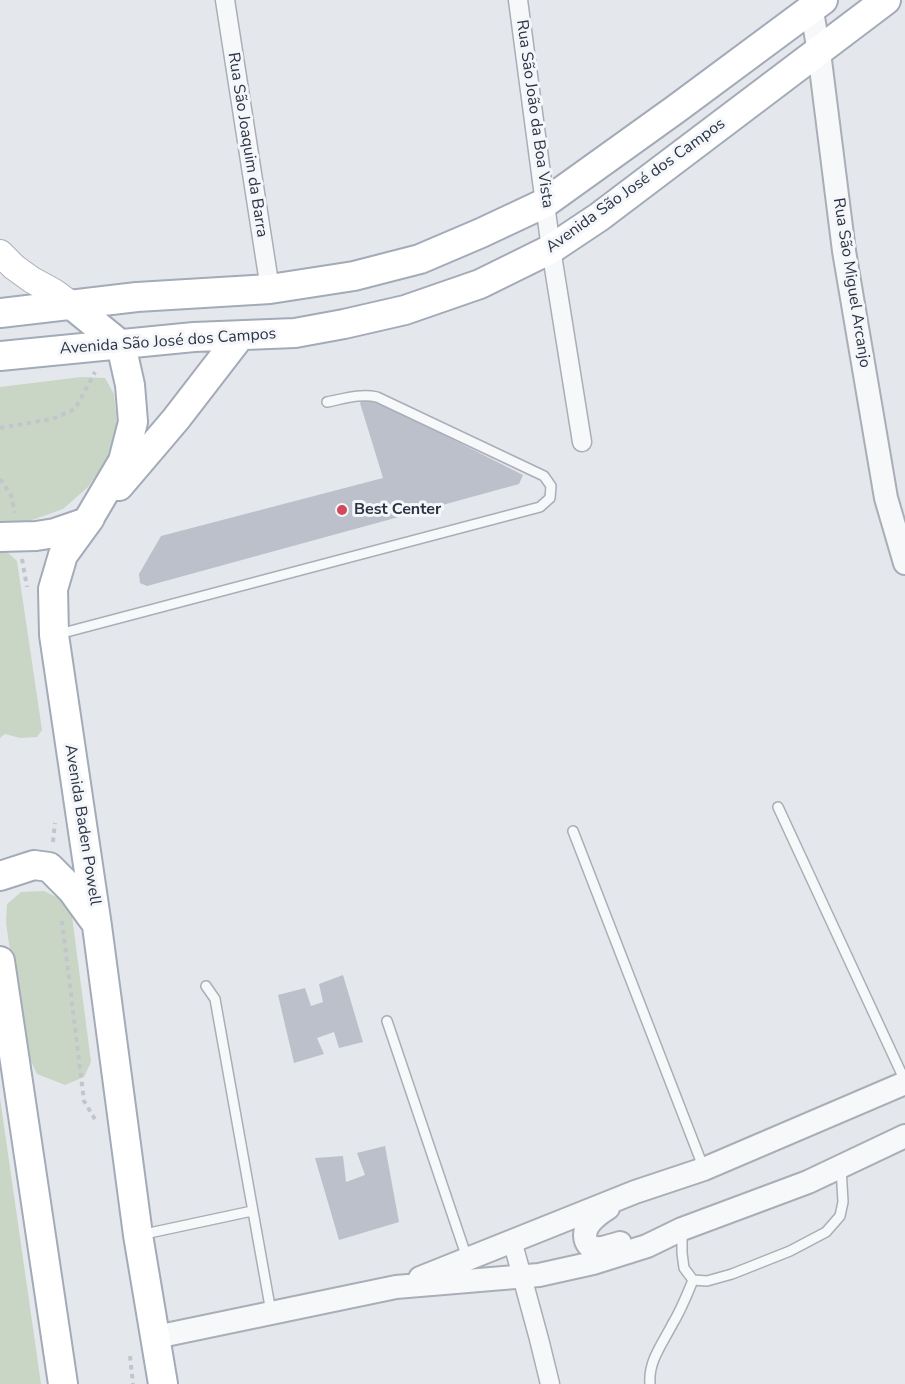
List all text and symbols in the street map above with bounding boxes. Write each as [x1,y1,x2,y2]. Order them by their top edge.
street label: Rua São João da Boa Vista [511,19,557,209]
street label: Rua São Joaquim da Barra [223,51,271,239]
street label: Avenida São José dos Campos [543,114,729,258]
street label: Rua São Miguel Arcanjo [828,197,874,369]
street label: Avenida São José dos Campos [59,325,277,359]
place label: Best Center [354,500,441,520]
marker: Best Center [335,503,349,517]
street label: Avenida Baden Powell [60,743,104,907]

